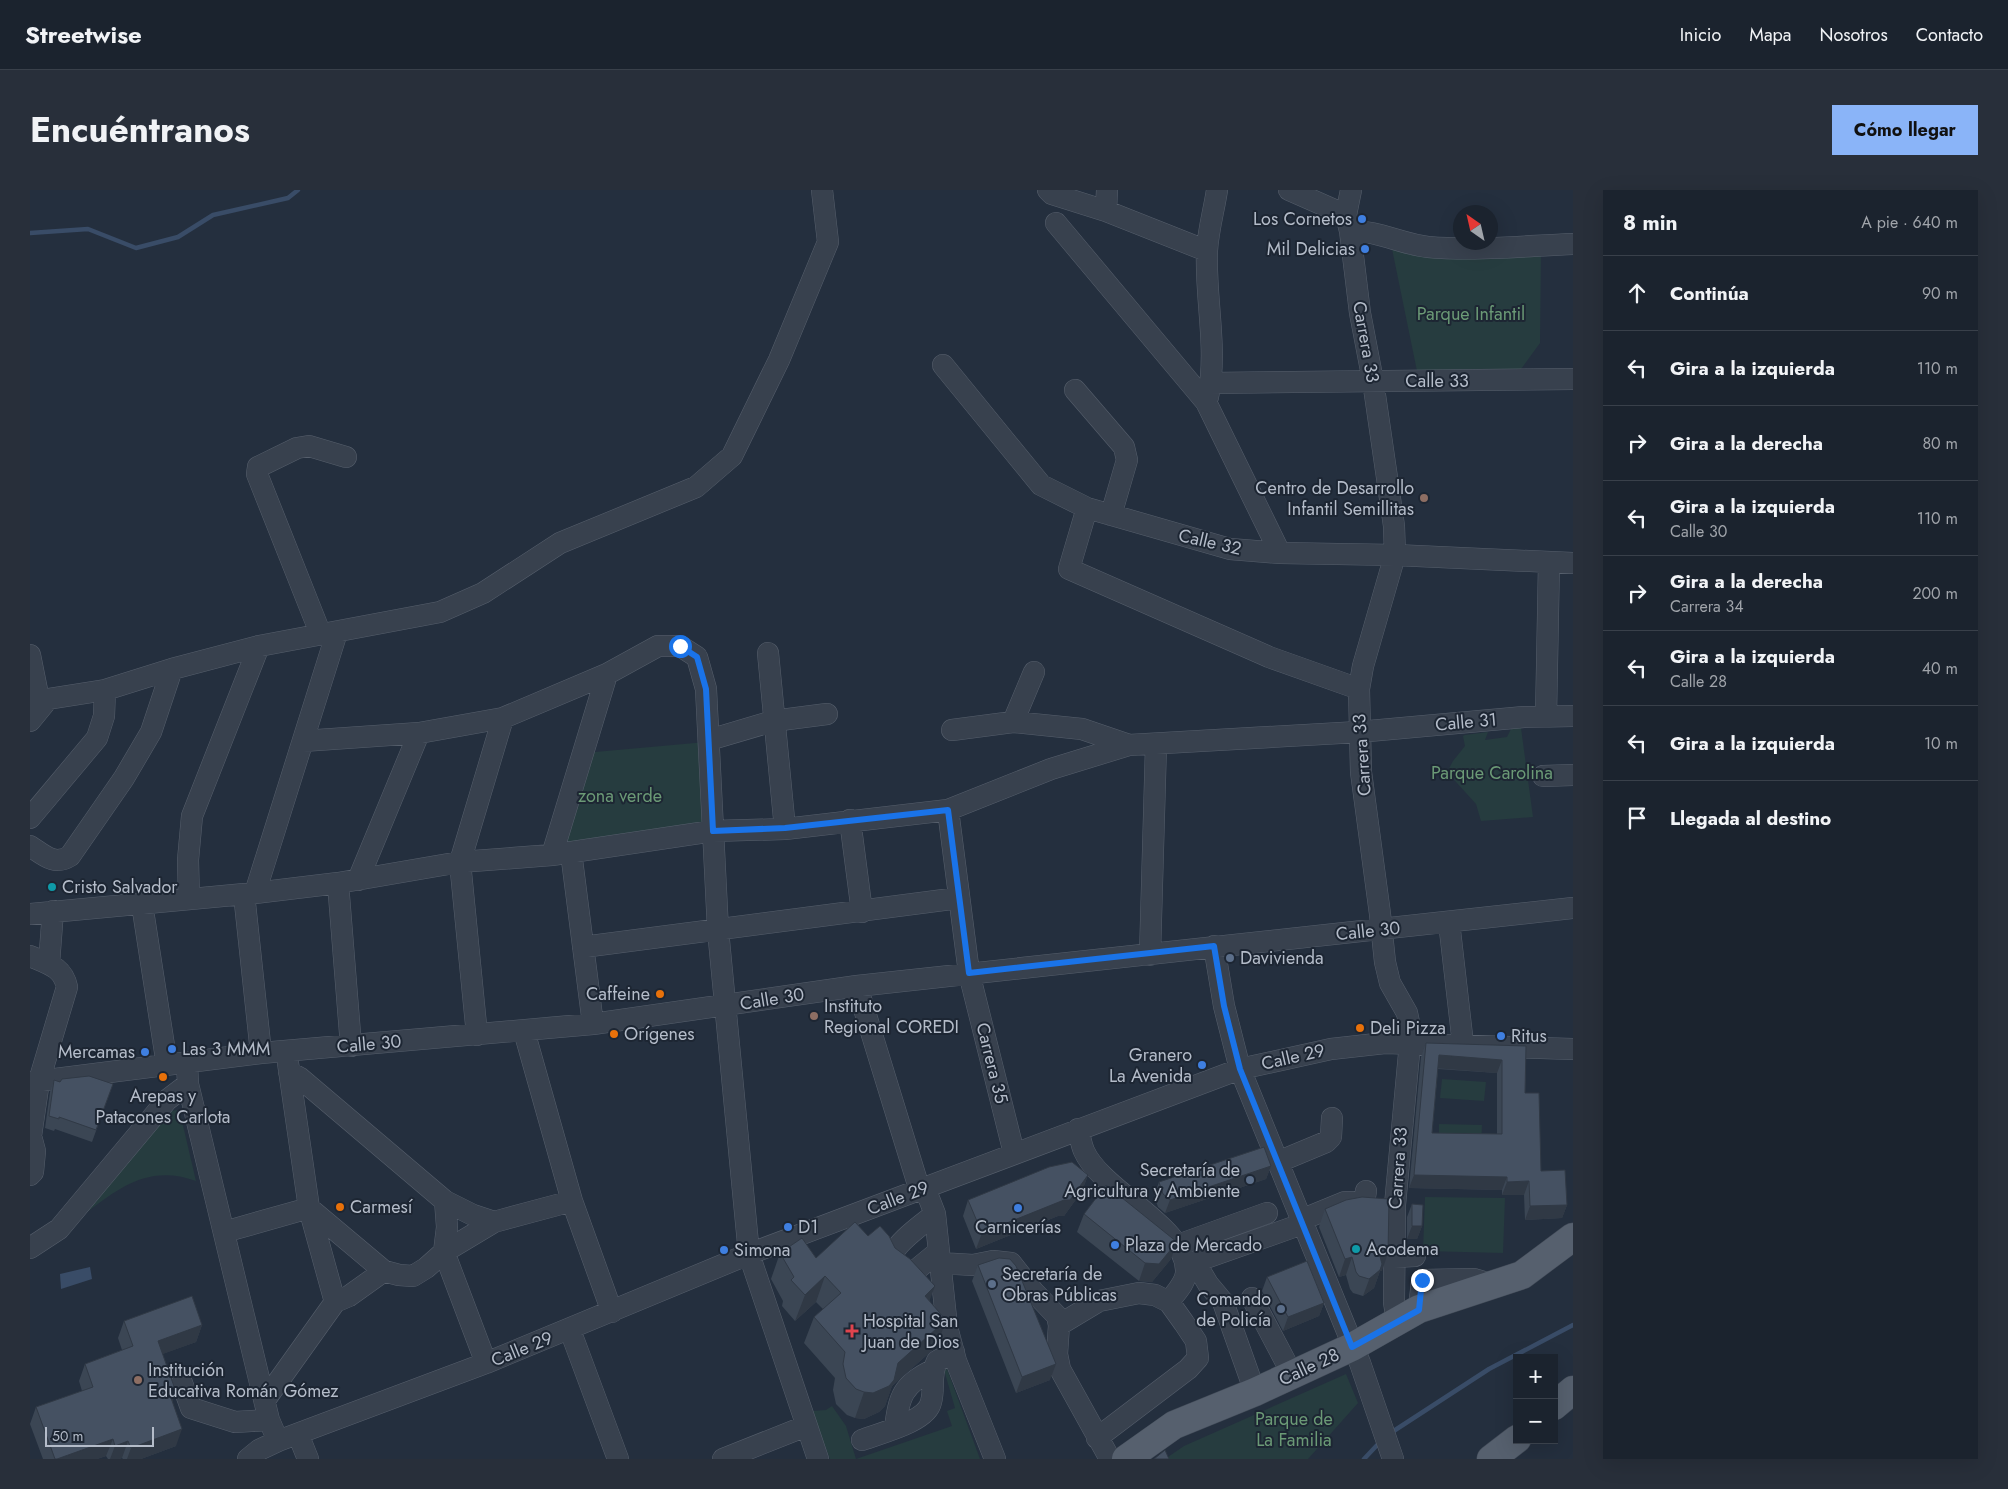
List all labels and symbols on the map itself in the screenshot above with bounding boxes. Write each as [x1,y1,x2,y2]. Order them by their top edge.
north arrow [1453,205,1498,250]
place label: Los Cornetos [1253,206,1352,232]
marker: Los Cornetos [1356,213,1368,225]
place label: Mil Delicias [1267,236,1355,262]
marker: Mil Delicias [1359,243,1371,255]
street label: Carrera 33 [1346,299,1386,385]
park label: Parque Infantil [1417,301,1525,327]
street label: Calle 33 [1405,368,1469,394]
place label: Centro de Desarrollo Infantil Semillitas [1255,475,1414,522]
marker: Centro de Desarrollo Infantil Semillitas [1418,492,1430,504]
street label: Calle 32 [1176,522,1244,562]
route start [669,635,692,658]
street label: Calle 31 [1434,706,1498,738]
street label: Carrera 33 [1346,713,1378,797]
park label: Parque Carolina [1431,760,1553,786]
park label: zona verde [578,783,662,809]
place label: Cristo Salvador [62,874,178,900]
marker: Cristo Salvador [46,881,58,893]
street label: Calle 30 [1335,915,1402,947]
place label: Davivienda [1240,945,1324,971]
marker: Davivienda [1224,952,1236,964]
place label: Caffeine [586,981,650,1007]
street label: Calle 30 [738,981,806,1017]
marker: Caffeine [654,988,666,1000]
place label: Instituto Regional COREDI [824,993,959,1040]
marker: Instituto Regional COREDI [808,1010,820,1022]
place label: Deli Pizza [1370,1015,1446,1041]
street label: Carrera 35 [969,1020,1015,1106]
place label: Orígenes [624,1021,695,1047]
marker: Deli Pizza [1354,1022,1366,1034]
place label: Ritus [1511,1023,1547,1049]
street label: Calle 30 [336,1028,402,1060]
marker: Orígenes [608,1028,620,1040]
marker: Ritus [1495,1030,1507,1042]
place label: Las 3 MMM [182,1036,270,1062]
street label: Calle 29 [1259,1037,1327,1077]
place label: Mercamas [58,1039,135,1065]
place label: Granero La Avenida [1109,1042,1192,1089]
marker: Las 3 MMM [166,1043,178,1055]
marker: Mercamas [139,1046,151,1058]
marker: Granero La Avenida [1196,1059,1208,1071]
marker: Arepas y Patacones Carlota [157,1071,169,1083]
place label: Arepas y Patacones Carlota [96,1083,230,1130]
street label: Carrera 33 [1382,1126,1414,1210]
place label: Secretaría de Agricultura y Ambiente [1064,1157,1240,1204]
street label: Calle 29 [863,1174,933,1222]
marker: Secretaría de Agricultura y Ambiente [1244,1174,1256,1186]
place label: Carmesí [350,1194,414,1220]
marker: Carmesí [334,1201,346,1213]
marker: Carnicerías [1012,1202,1024,1214]
place label: D1 [798,1214,818,1240]
place label: Carnicerías [975,1214,1061,1240]
marker: D1 [782,1221,794,1233]
place label: Plaza de Mercado [1125,1232,1262,1258]
place label: Acodema [1366,1236,1439,1262]
place label: Simona [734,1237,791,1263]
marker: Plaza de Mercado [1109,1239,1121,1251]
marker: Acodema [1350,1243,1362,1255]
marker: Simona [718,1244,730,1256]
place label: Secretaría de Obras Públicas [1002,1261,1117,1308]
route end [1411,1269,1434,1292]
marker: Secretaría de Obras Públicas [986,1278,998,1290]
place label: Comando de Policía [1196,1286,1271,1333]
marker: Comando de Policía [1275,1303,1287,1315]
place label: Hospital San Juan de Dios [861,1308,959,1355]
marker: Hospital San Juan de Dios [845,1324,859,1338]
street label: Calle 29 [487,1325,557,1373]
street label: Calle 28 [1274,1342,1344,1392]
place label: Institución Educativa Román Gómez [148,1357,339,1404]
marker: Institución Educativa Román Gómez [132,1374,144,1386]
park label: Parque de La Familia [1255,1406,1333,1453]
scale bar [45,1424,154,1447]

